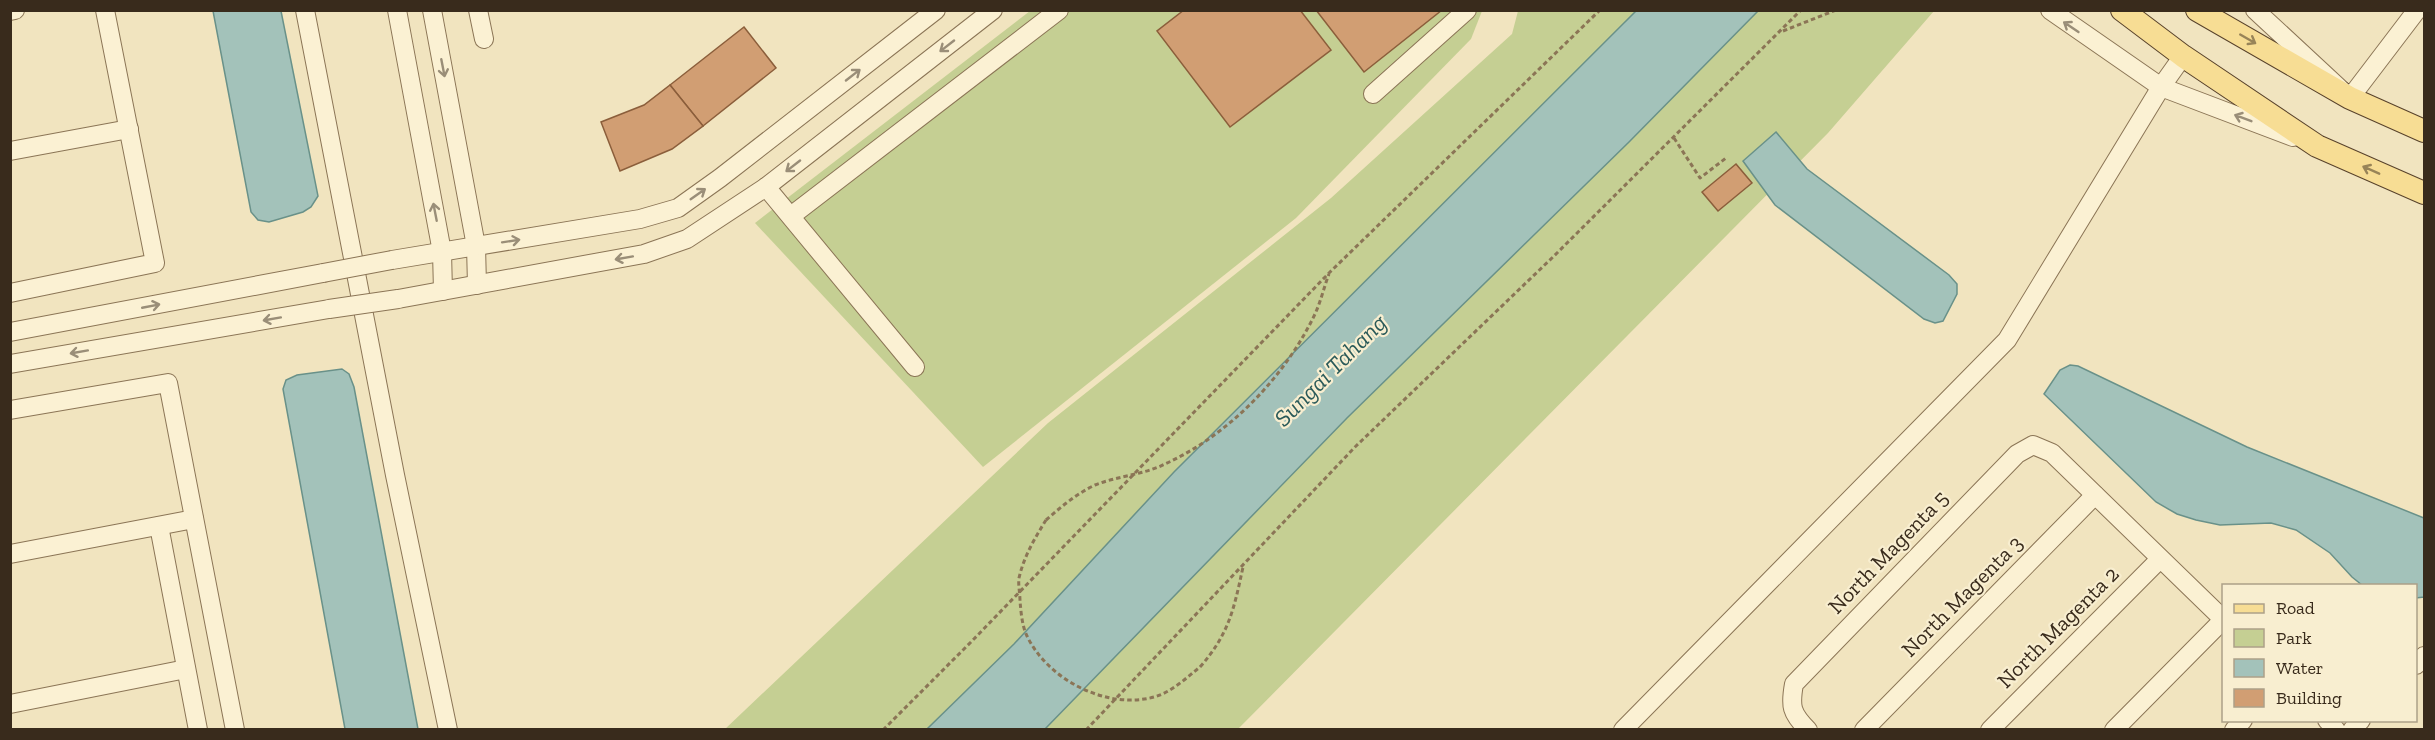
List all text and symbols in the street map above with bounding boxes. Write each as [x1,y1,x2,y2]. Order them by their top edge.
one-way arrow [2064,21,2080,33]
one-way arrow [2239,34,2256,46]
one-way arrow [939,40,955,53]
one-way arrow [437,58,448,77]
one-way arrow [845,69,861,82]
one-way arrow [2234,111,2252,122]
one-way arrow [785,159,801,172]
one-way arrow [2362,163,2380,174]
one-way arrow [690,188,706,200]
one-way arrow [429,202,440,222]
one-way arrow [501,235,521,246]
one-way arrow [614,253,634,264]
one-way arrow [140,300,160,311]
water label: Sungai Tahang [1268,307,1393,432]
one-way arrow [262,314,282,325]
one-way arrow [70,347,90,358]
street label: North Magenta 5 [1822,485,1954,619]
street label: North Magenta 3 [1896,530,2028,662]
street label: North Magenta 2 [1991,560,2125,694]
legend [2222,584,2417,722]
text: Road [2276,597,2315,619]
text: Park [2276,627,2312,649]
text: Water [2276,657,2323,679]
text: Building [2276,687,2342,709]

